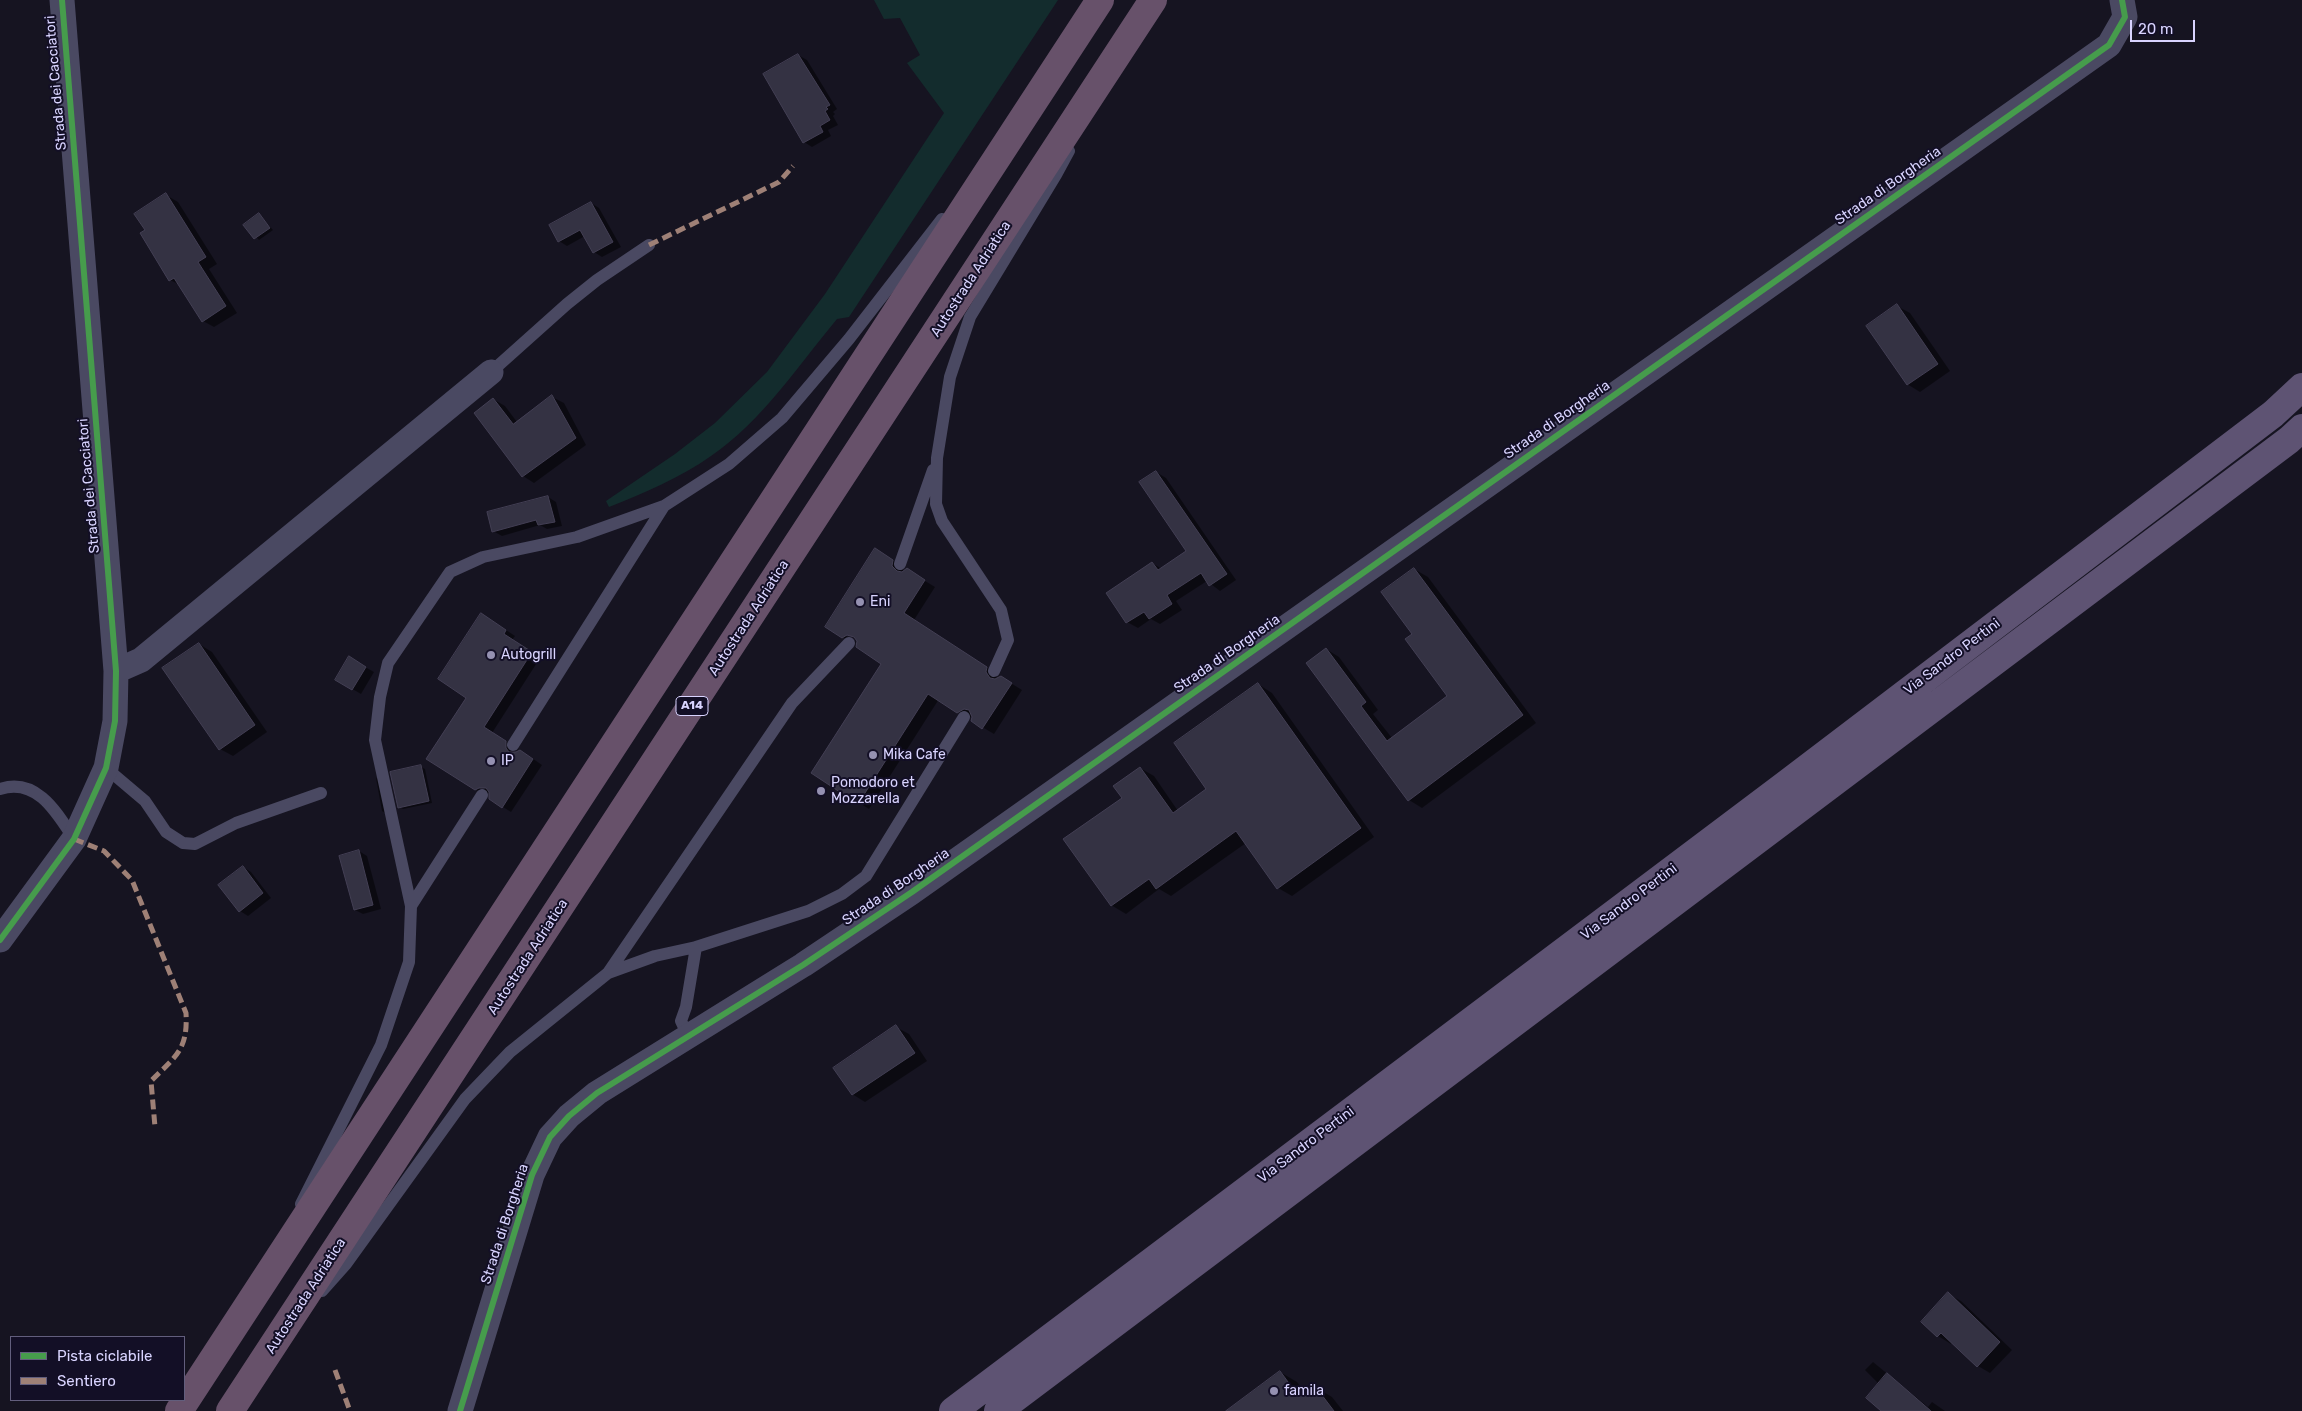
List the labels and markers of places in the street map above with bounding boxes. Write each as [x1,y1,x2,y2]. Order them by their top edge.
place label: Eni [870,594,890,610]
marker: Eni [854,596,866,608]
place label: Autogrill [501,647,556,663]
marker: Autogrill [485,649,497,661]
place label: Mika Cafe [883,747,946,763]
marker: Mika Cafe [867,749,879,761]
place label: IP [501,753,514,769]
marker: IP [485,755,497,767]
place label: Pomodoro et Mozzarella [831,775,915,808]
marker: Pomodoro et Mozzarella [815,785,827,797]
place label: famila [1284,1383,1324,1399]
marker: famila [1268,1385,1280,1397]

